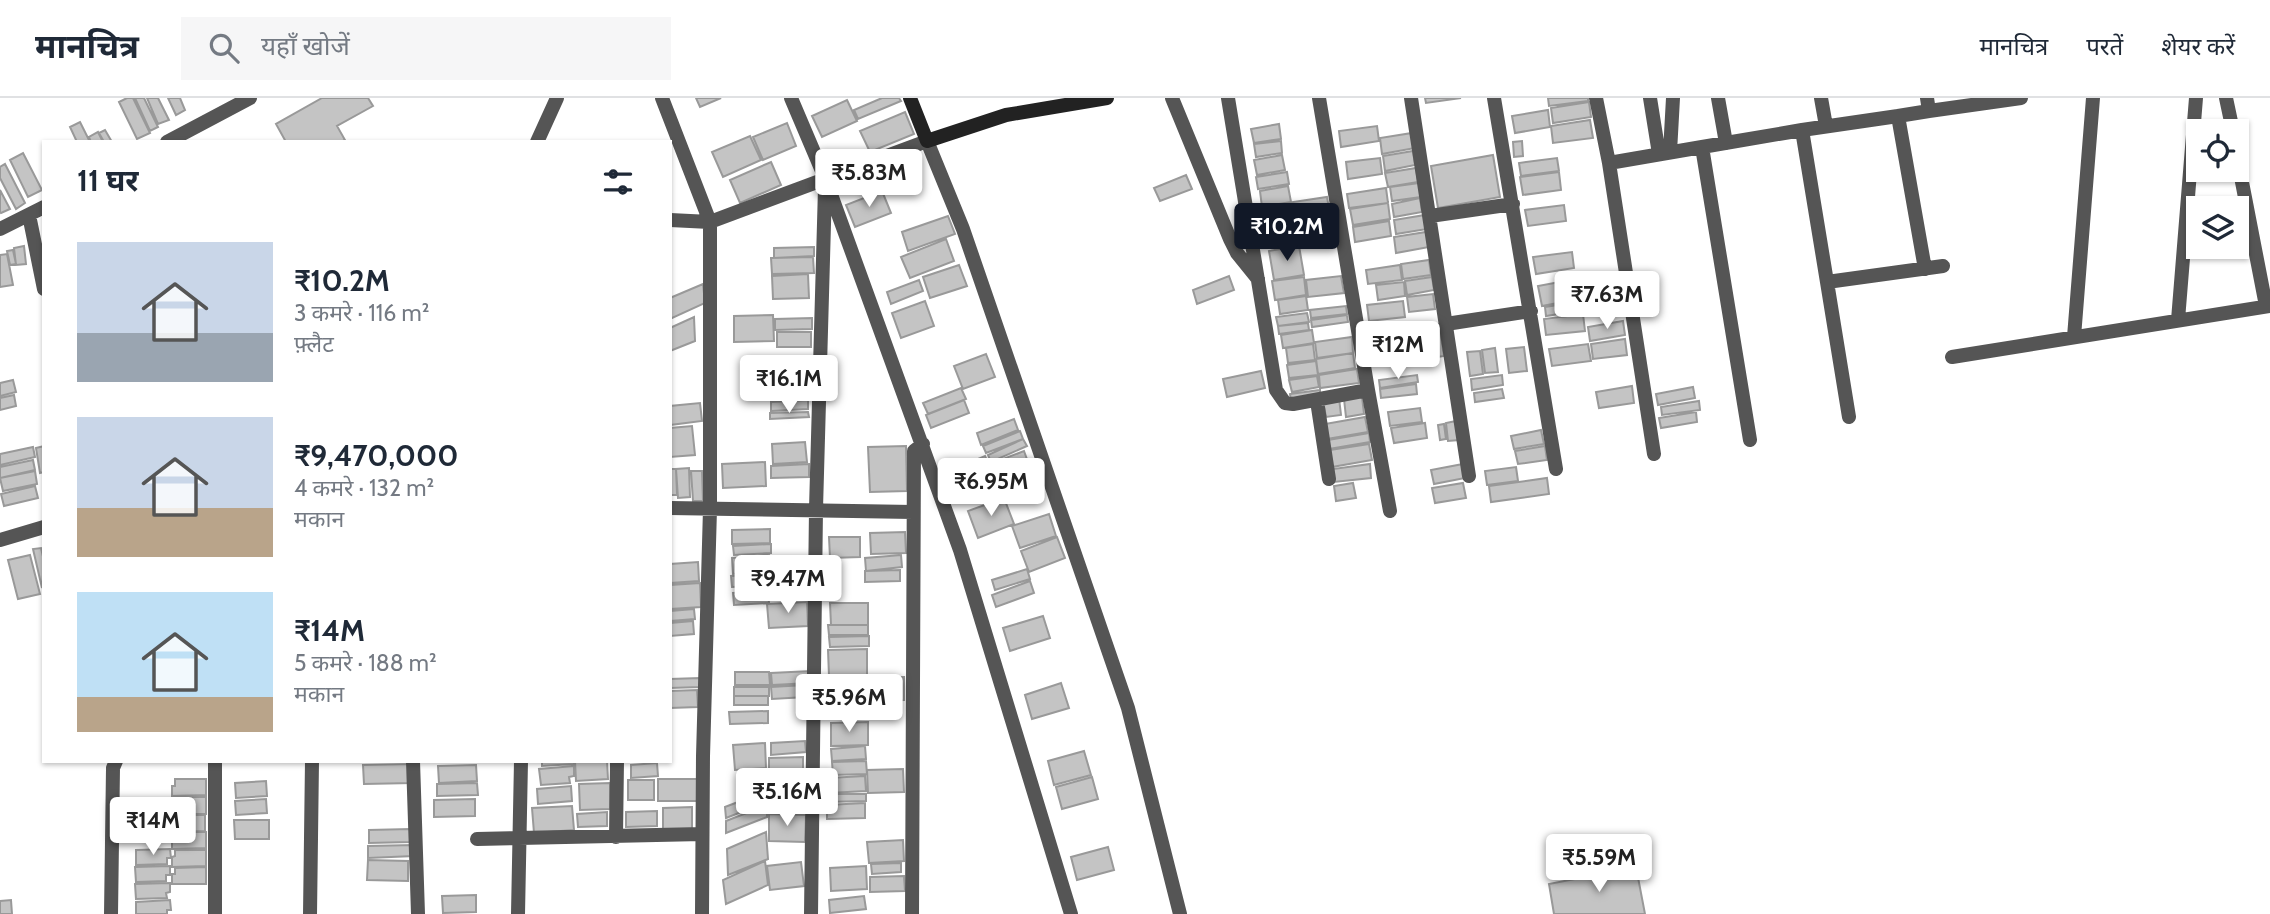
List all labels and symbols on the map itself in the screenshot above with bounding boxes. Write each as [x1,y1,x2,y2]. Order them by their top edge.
pin: ₹5.83M [812,150,926,209]
pin: ₹10.2M [1230,204,1344,263]
pin: ₹7.63M [1550,272,1664,331]
pin: ₹12M [1357,322,1439,381]
pin: ₹16.1M [732,356,846,415]
pin: ₹6.95M [934,458,1048,518]
pin: ₹9.47M [731,556,845,615]
pin: ₹5.96M [792,674,906,734]
pin: ₹5.16M [730,768,844,828]
pin: ₹14M [112,798,194,857]
pin: ₹5.59M [1542,834,1656,894]

